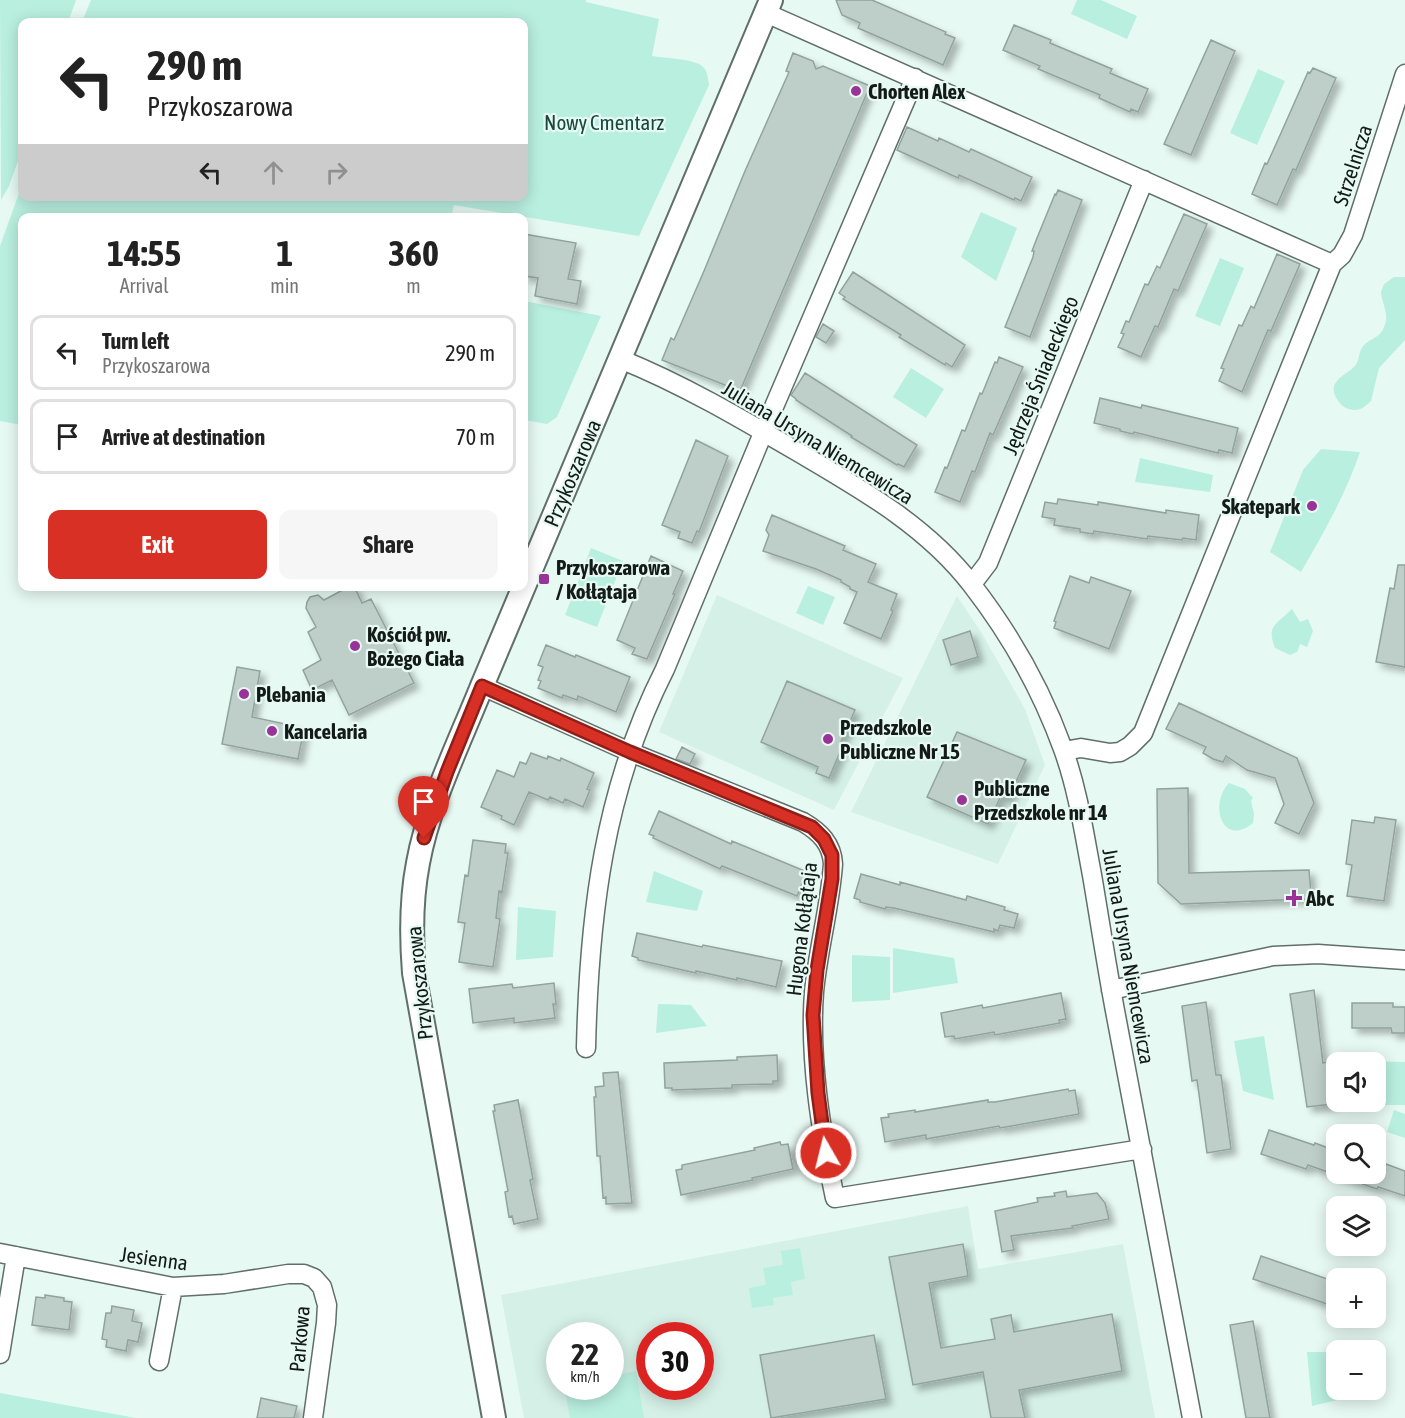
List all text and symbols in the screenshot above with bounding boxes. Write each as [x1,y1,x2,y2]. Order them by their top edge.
text: 290 m [147,41,242,89]
icon: left [48,42,126,120]
place label: Chorten Alex [868,79,966,103]
marker: Chorten Alex [849,84,863,98]
text: Przykoszarowa [147,91,294,122]
park label: Nowy Cmentarz [544,110,664,134]
street label: Strzelnicza [1328,122,1376,208]
icon: left [194,156,227,189]
icon: ahead [257,156,290,189]
icon: right [320,156,353,189]
text: 14:55 [107,232,181,274]
text: 1 [276,232,293,274]
text: 360 [388,232,439,274]
text: Arrival [120,274,169,297]
text: min [270,274,299,297]
text: m [406,274,421,297]
street label: Jędrzeja Śniadeckiego [997,292,1083,458]
text: Turn left [102,328,169,354]
icon: left [51,336,84,369]
text: 290 m [445,340,495,366]
text: Przykoszarowa [102,354,211,377]
street label: Juliana Ursyna Niemcewicza [718,375,918,509]
street label: Przykoszarowa [539,416,605,530]
icon: arrive [51,420,84,453]
text: Arrive at destination [102,424,265,450]
text: 70 m [455,424,495,450]
place label: Skatepark [1222,494,1301,518]
marker: Skatepark [1305,499,1319,513]
button: Exit [48,510,267,579]
button: Share [279,510,498,579]
place label: Przykoszarowa / Kołłątaja [556,555,670,603]
marker: Przykoszarowa / Kołłątaja [537,572,551,586]
place label: Kościół pw. Bożego Ciała [367,622,464,670]
marker: Kościół pw. Bożego Ciała [348,639,362,653]
place label: Plebania [256,682,326,706]
marker: Plebania [237,687,251,701]
place label: Przedszkole Publiczne Nr 15 [840,715,960,763]
place label: Kancelaria [284,719,367,743]
marker: Kancelaria [265,724,279,738]
marker: Przedszkole Publiczne Nr 15 [821,732,835,746]
pin [398,776,449,838]
place label: Publiczne Przedszkole nr 14 [974,776,1108,824]
icon: arrive [407,785,440,818]
marker: Publiczne Przedszkole nr 14 [955,793,969,807]
street label: Juliana Ursyna Niemcewicza [1098,846,1160,1066]
street label: Hugona Kołłątaja [781,861,821,997]
place label: Abc [1305,886,1334,910]
marker: Abc [1287,891,1301,905]
street label: Przykoszarowa [401,925,437,1041]
map controls [1326,1052,1386,1400]
button: sound [1326,1052,1386,1112]
position arrow [794,1121,858,1185]
button: search [1326,1124,1386,1184]
button: layers [1326,1196,1386,1256]
street label: Jesienna [119,1241,189,1275]
button: + [1326,1268,1386,1328]
street label: Parkowa [284,1305,314,1373]
speed limit sign: 30 [636,1322,714,1400]
text: 22 [571,1337,599,1371]
button: − [1326,1340,1386,1400]
text: km/h [570,1368,600,1385]

